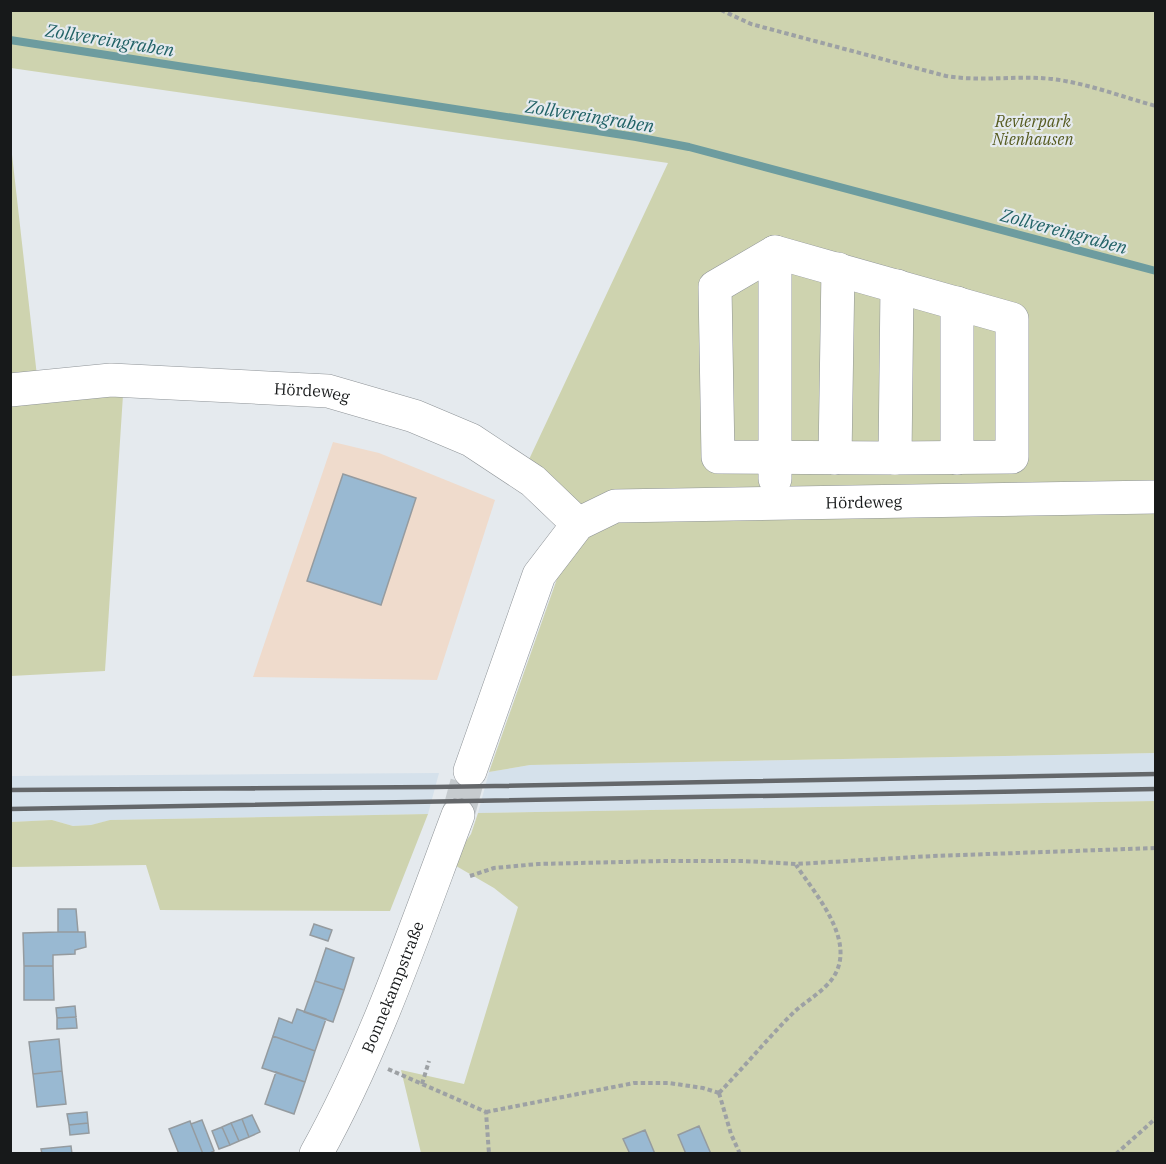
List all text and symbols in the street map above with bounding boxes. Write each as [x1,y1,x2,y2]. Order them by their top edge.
water label: Zollvereingraben [43,18,177,62]
water label: Zollvereingraben [523,94,657,138]
park label: Revierpark Nienhausen [991,111,1074,149]
water label: Zollvereingraben [997,203,1130,259]
street label: Hördeweg [273,378,353,407]
street label: Hördeweg [825,491,903,512]
street label: Bonnekampstraße [357,918,428,1056]

